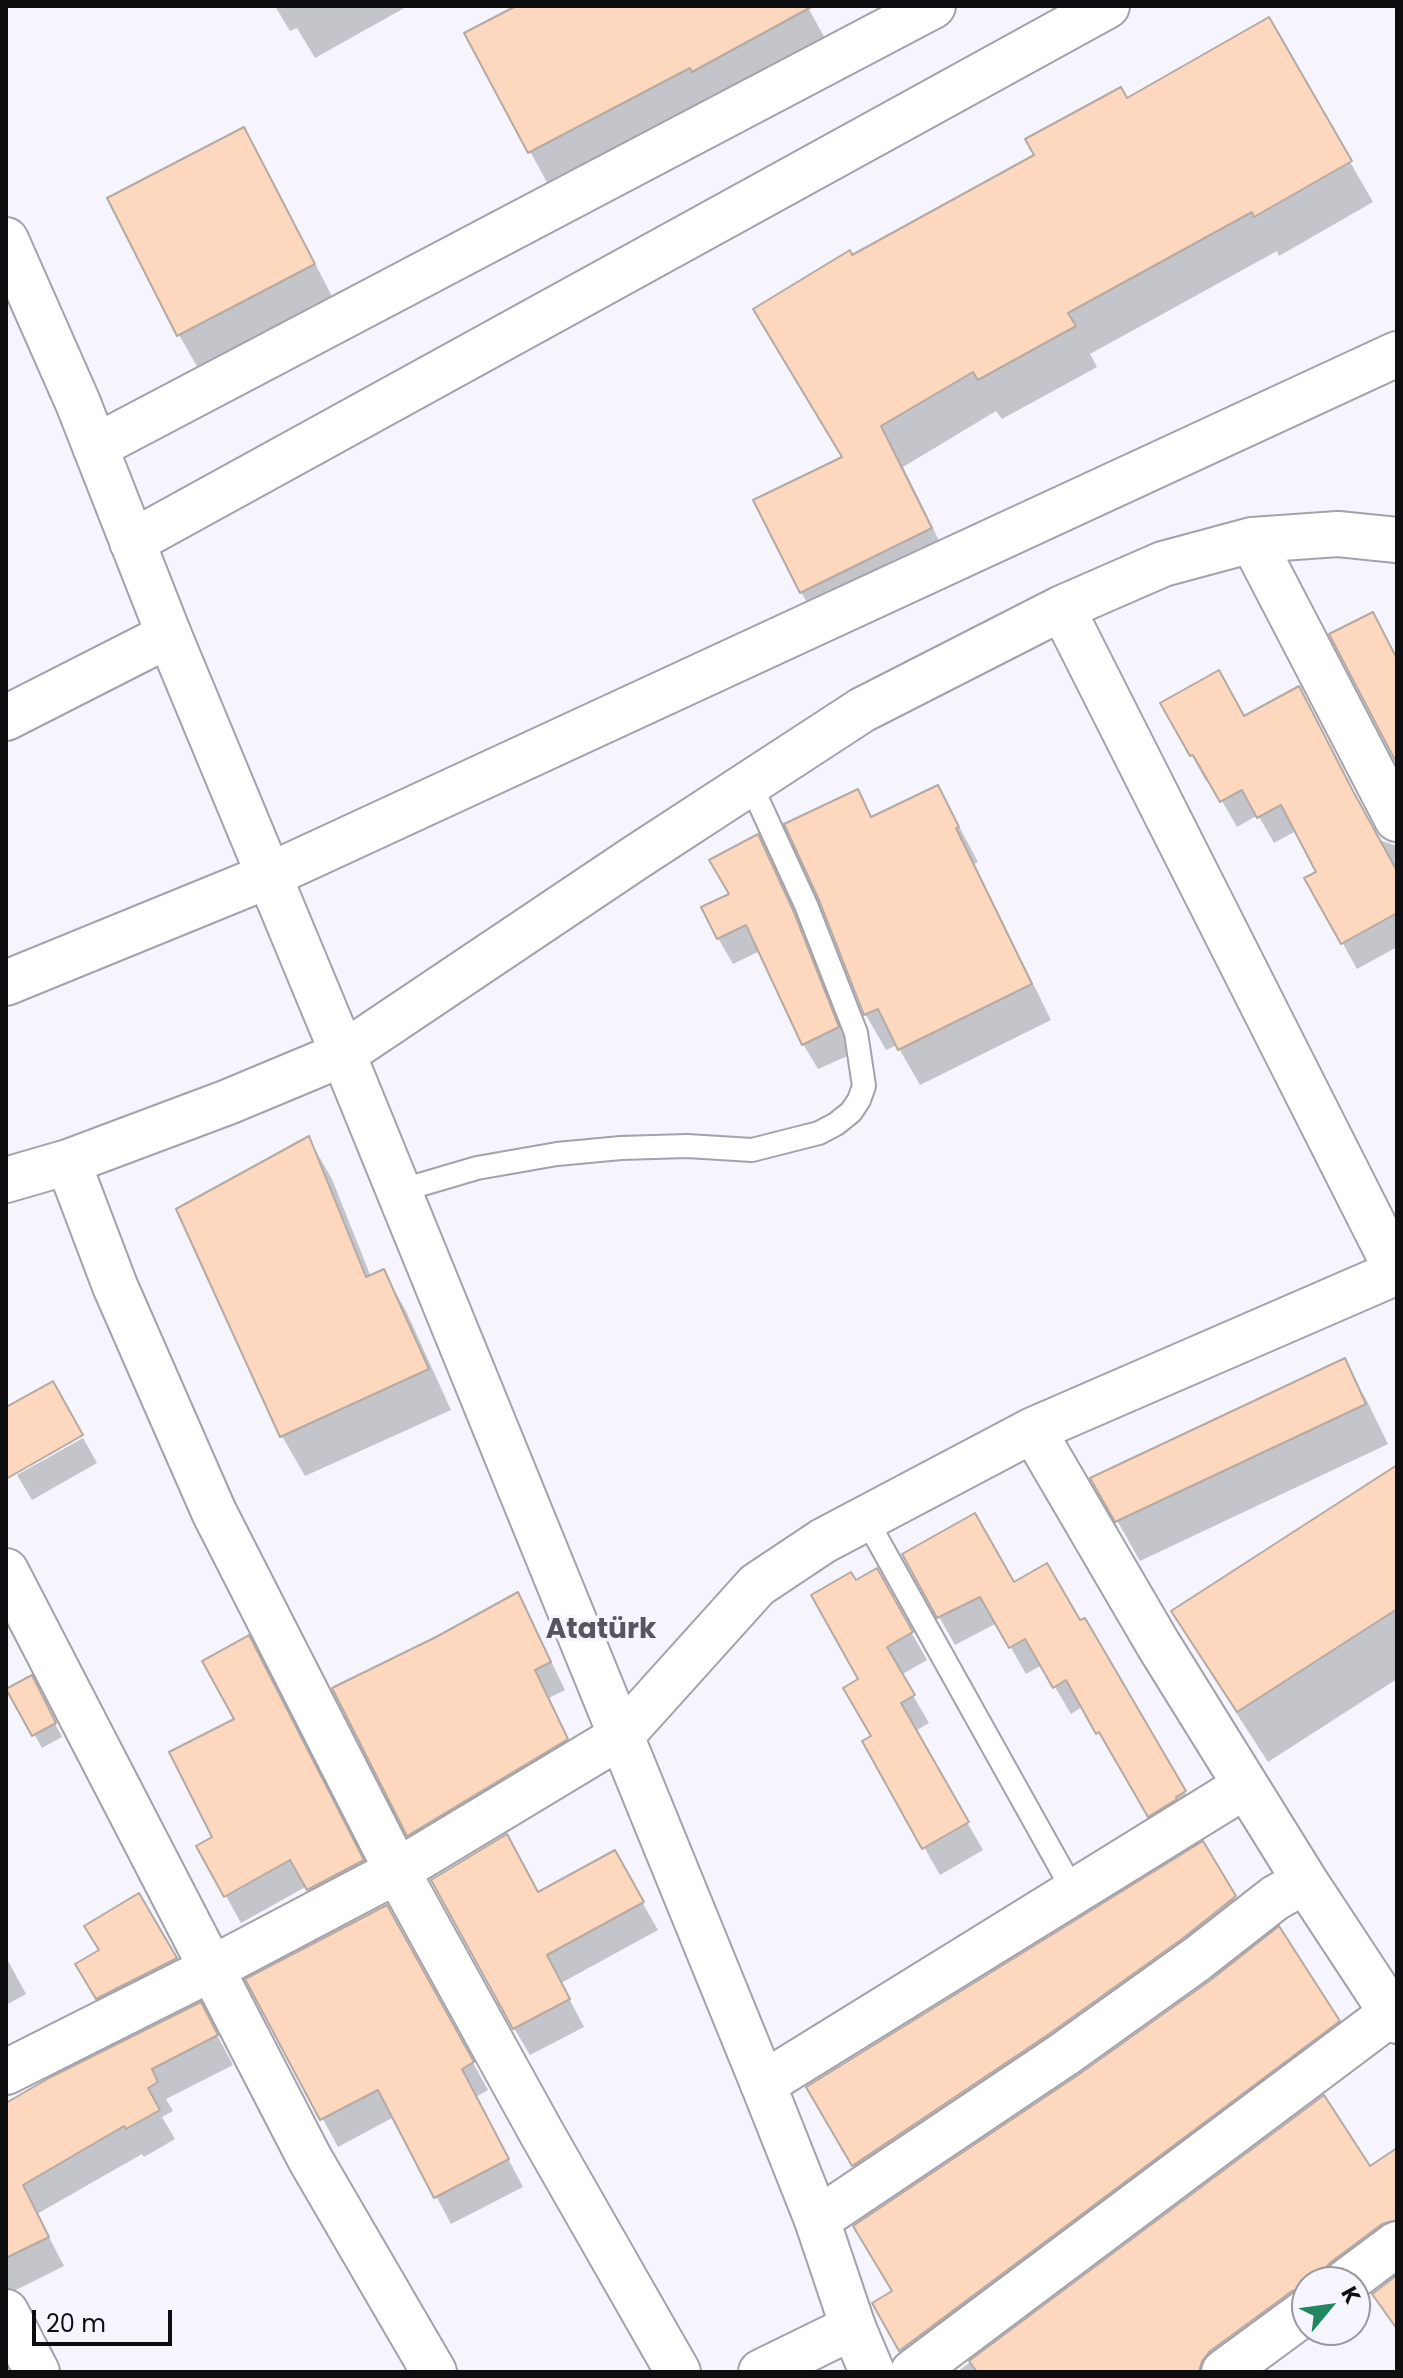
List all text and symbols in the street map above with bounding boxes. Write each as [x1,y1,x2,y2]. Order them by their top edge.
district label: Atatürk [546,1614,656,1648]
north arrow [1291,2266,1371,2346]
text: K [1333,2281,1368,2309]
scale bar [36,2294,176,2344]
text: 20 m [46,2307,106,2340]

